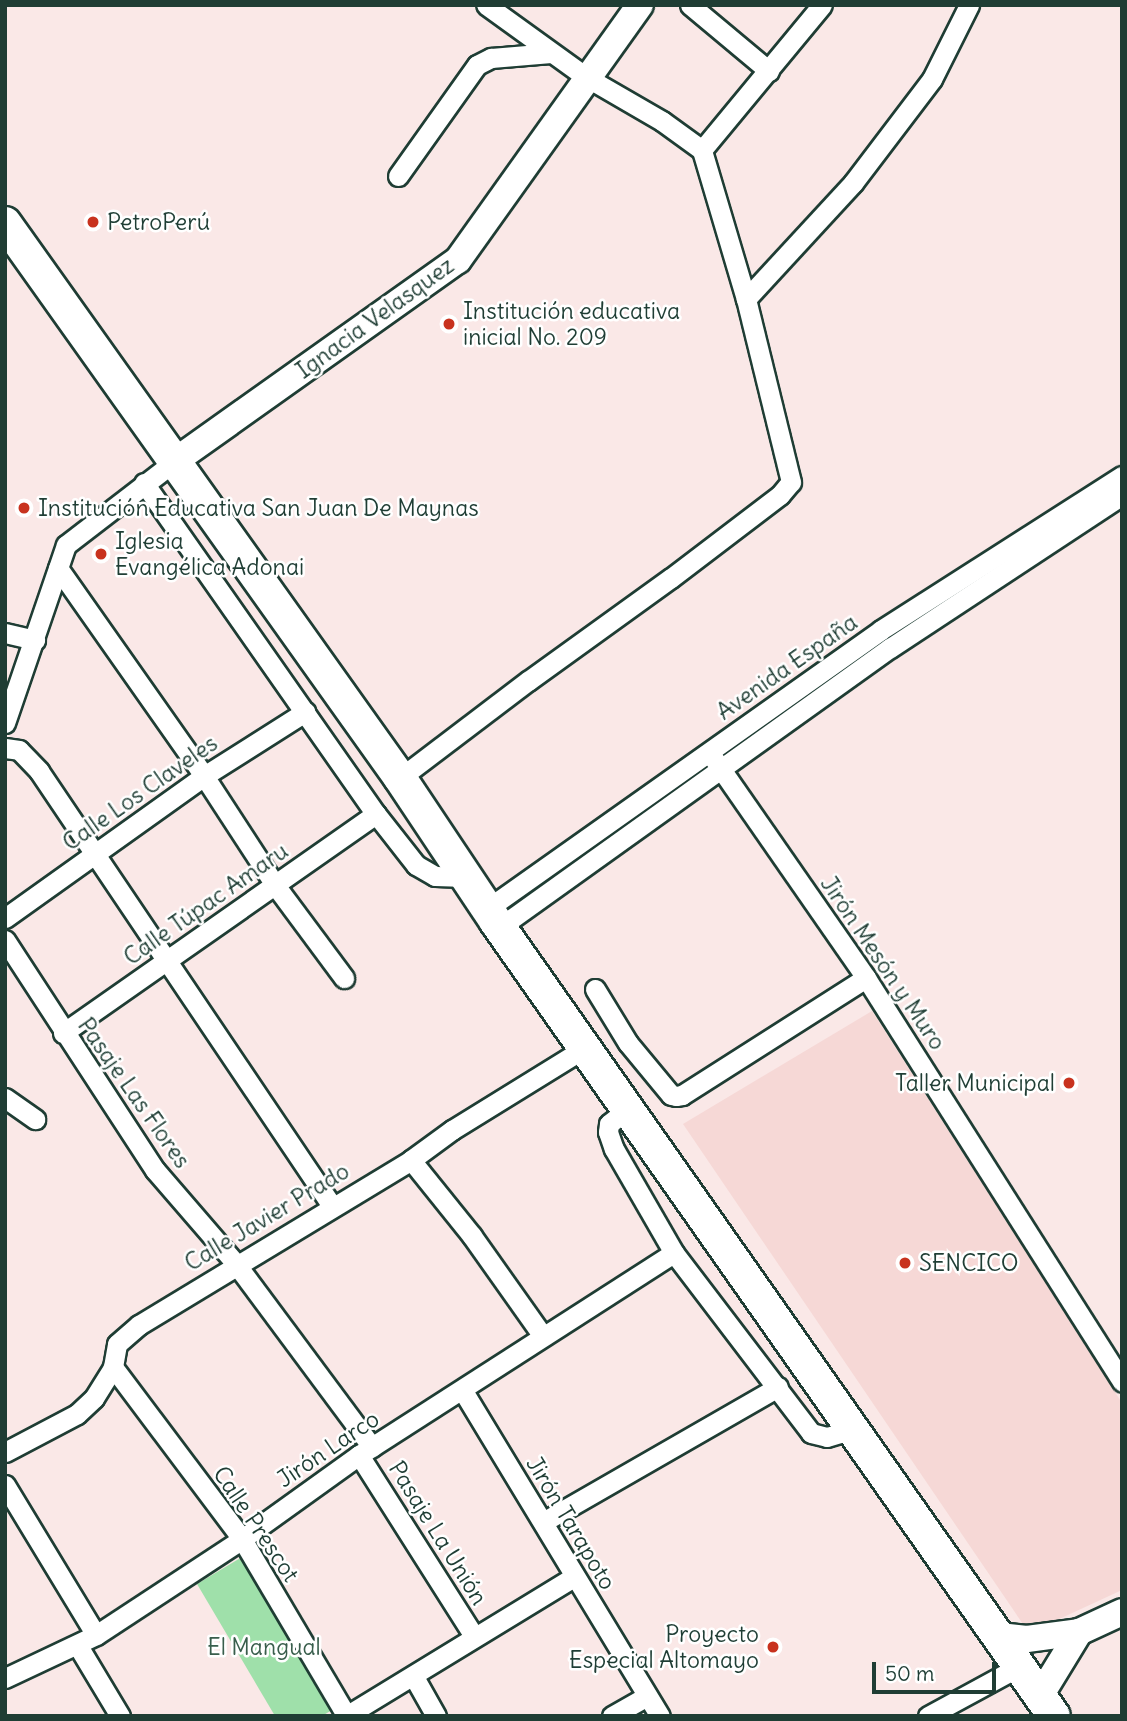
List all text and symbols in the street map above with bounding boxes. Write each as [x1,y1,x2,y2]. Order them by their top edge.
place label: PetroPerú [107,208,210,236]
marker: PetroPerú [85,214,101,230]
street label: Ignacia Velasquez [291,252,459,384]
place label: Institución educativa inicial No. 209 [463,297,680,351]
marker: Institución educativa inicial No. 209 [441,316,457,332]
place label: Institución Educativa San Juan De Maynas [38,494,479,522]
marker: Institución Educativa San Juan De Maynas [16,500,32,516]
place label: Iglesia Evangélica Adonai [115,527,304,581]
marker: Iglesia Evangélica Adonai [93,546,109,562]
street label: Avenida España [711,608,863,726]
street label: Calle Los Claveles [57,729,223,857]
street label: Calle Túpac Amaru [119,837,293,971]
street label: Jirón Mesón y Muro [815,871,951,1055]
street label: Pasaje Las Flores [72,1013,196,1173]
place label: Taller Municipal [895,1069,1055,1097]
marker: Taller Municipal [1061,1075,1077,1091]
street label: Calle Javier Prado [180,1157,354,1277]
place label: SENCICO [919,1249,1018,1277]
marker: SENCICO [897,1255,913,1271]
street label: Jirón Larco [272,1405,384,1493]
street label: Jirón Tarapoto [520,1451,622,1595]
street label: Pasaje La Unión [383,1456,493,1610]
street label: Calle Prescot [207,1461,305,1587]
place label: Proyecto Especial Altomayo [569,1620,759,1674]
park label: El Mangual [207,1633,321,1661]
marker: Proyecto Especial Altomayo [765,1639,781,1655]
scale bar [875,1648,999,1692]
text: 50 m [885,1660,934,1687]

